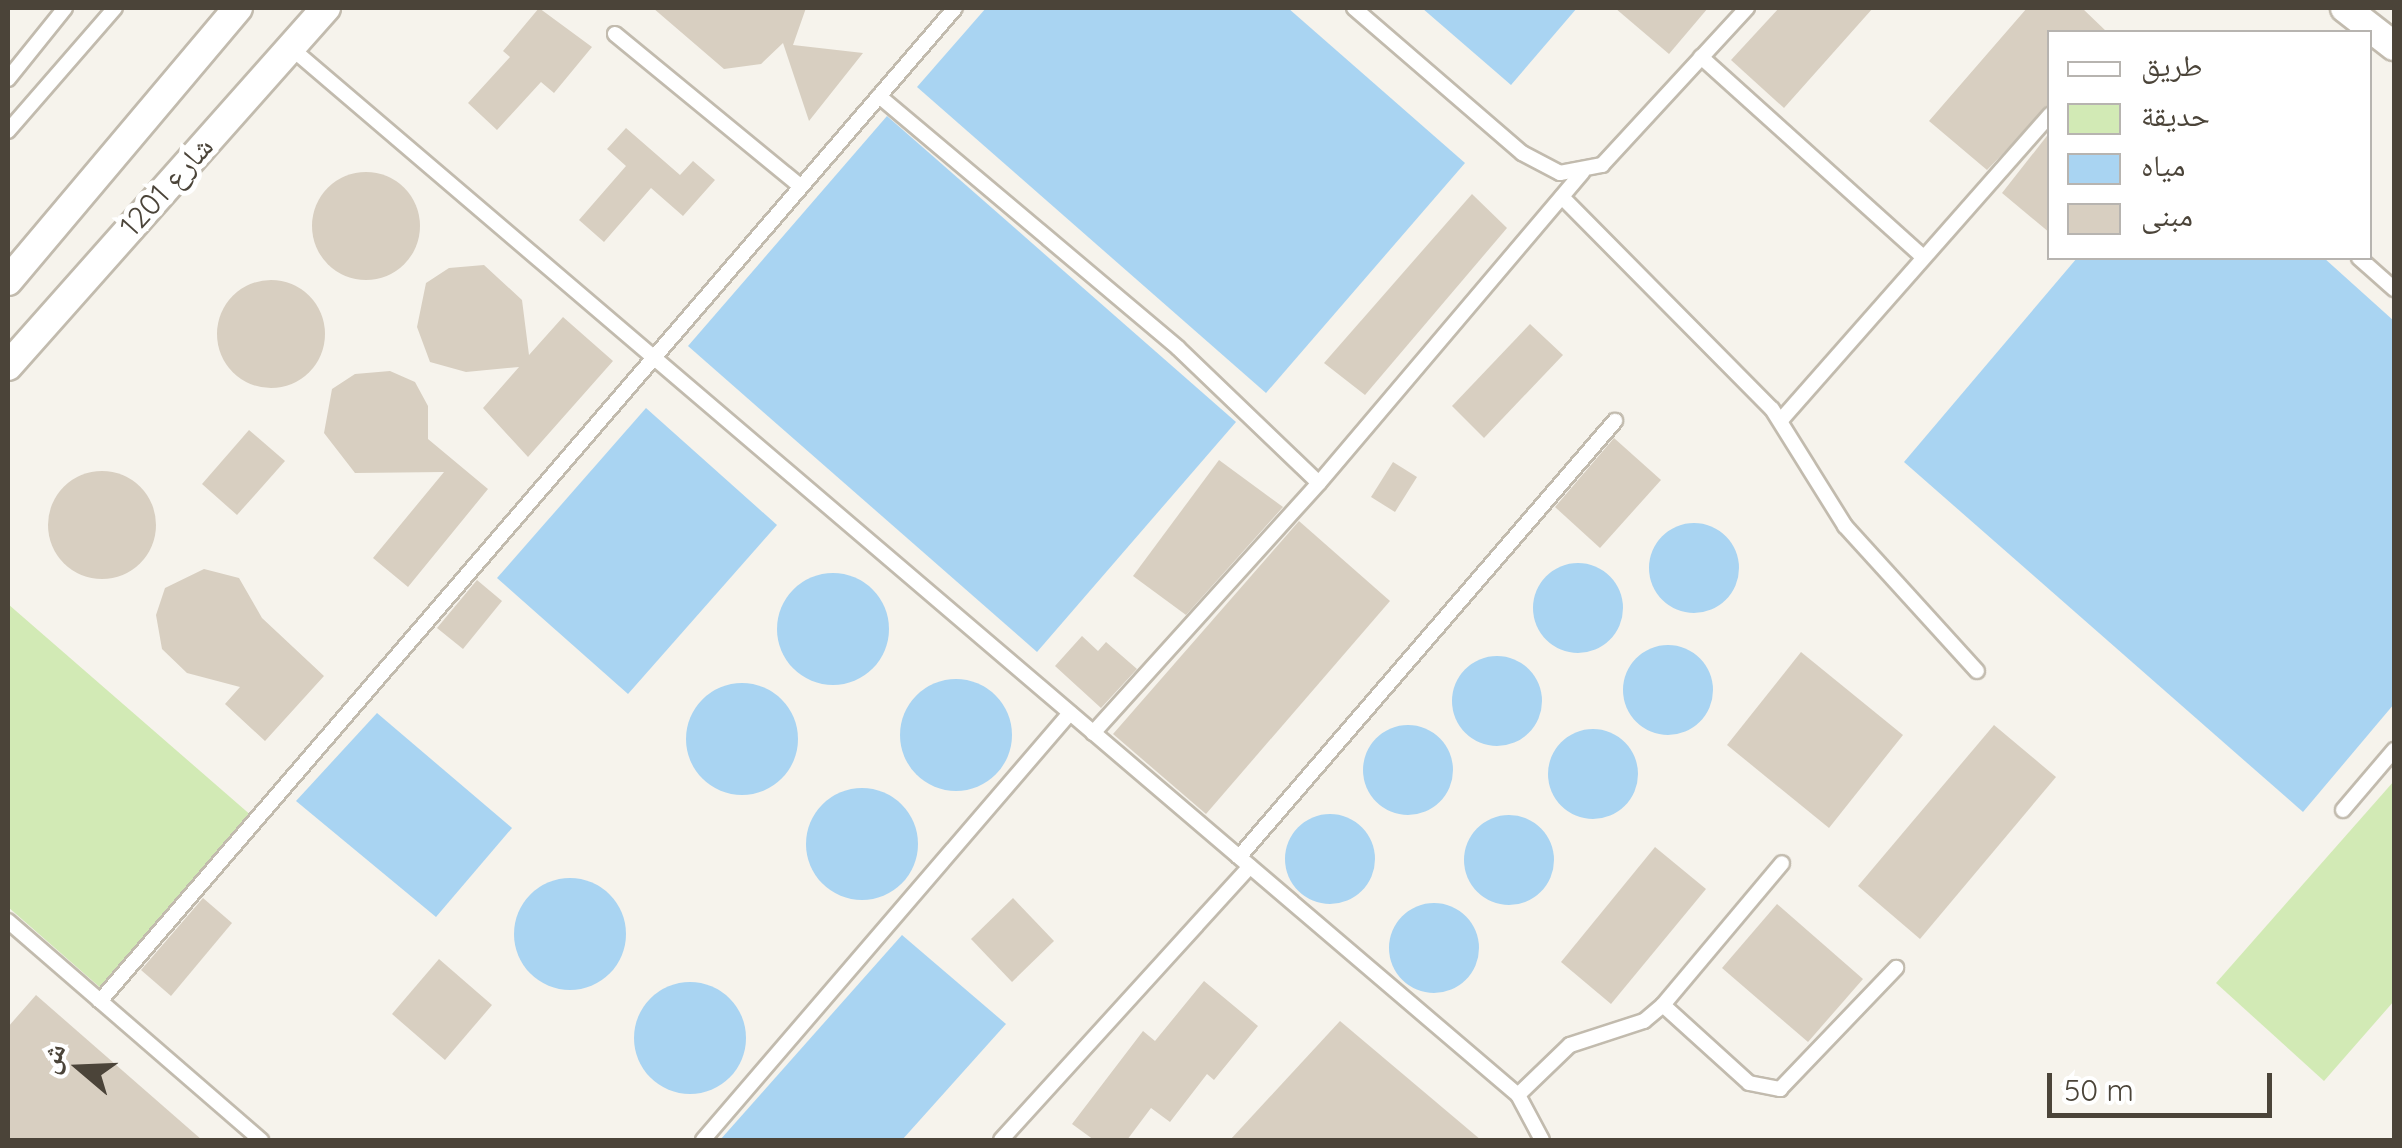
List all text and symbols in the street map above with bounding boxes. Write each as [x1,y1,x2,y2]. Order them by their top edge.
legend [2047,30,2372,260]
text: طريق [2141,46,2202,84]
text: حديقة [2141,96,2210,134]
street label: شارع 1201 [112,129,220,243]
text: مياه [2141,146,2185,184]
text: مبنى [2141,196,2193,234]
north arrow [30,1018,130,1118]
text: ش [30,1038,73,1078]
scale bar [2052,1053,2277,1115]
text: 50 m [2064,1071,2134,1109]

